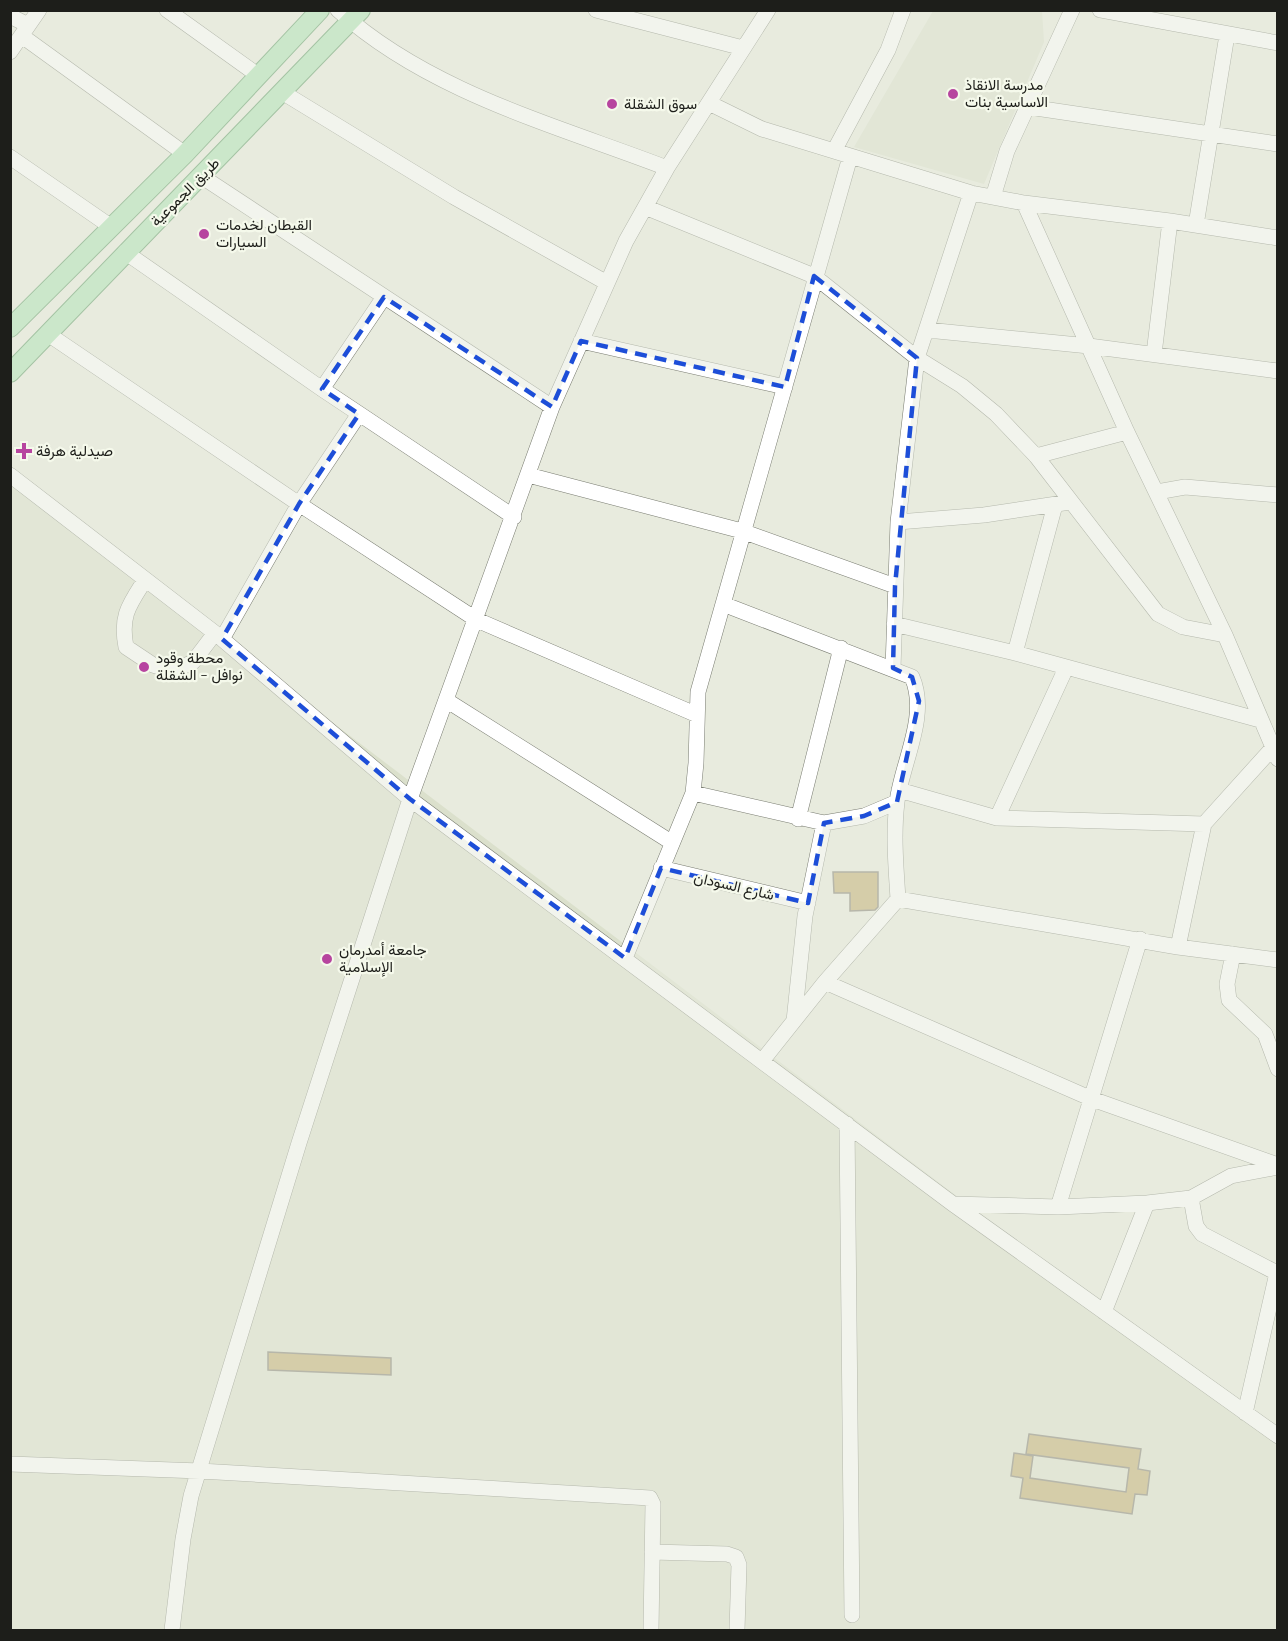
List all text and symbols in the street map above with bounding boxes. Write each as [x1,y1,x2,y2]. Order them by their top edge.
place label: مدرسة الانقاذ الاساسية بنات [965,74,1048,111]
marker: مدرسة الانقاذ الاساسية بنات [946,87,960,101]
place label: سوق الشقلة [624,93,697,113]
marker: سوق الشقلة [605,97,619,111]
street label: طريق الجموعية [145,152,224,231]
place label: القبطان لخدمات السيارات [216,214,312,251]
marker: القبطان لخدمات السيارات [197,227,211,241]
place label: صيدلية هرفة [36,440,113,460]
marker: صيدلية هرفة [17,444,31,458]
place label: محطة وقود نوافل - الشقلة [156,647,243,684]
marker: محطة وقود نوافل - الشقلة [137,660,151,674]
street label: شارع السودان [692,866,777,906]
place label: جامعة أمدرمان الإسلامية [339,939,427,977]
marker: جامعة أمدرمان الإسلامية [320,952,334,966]

